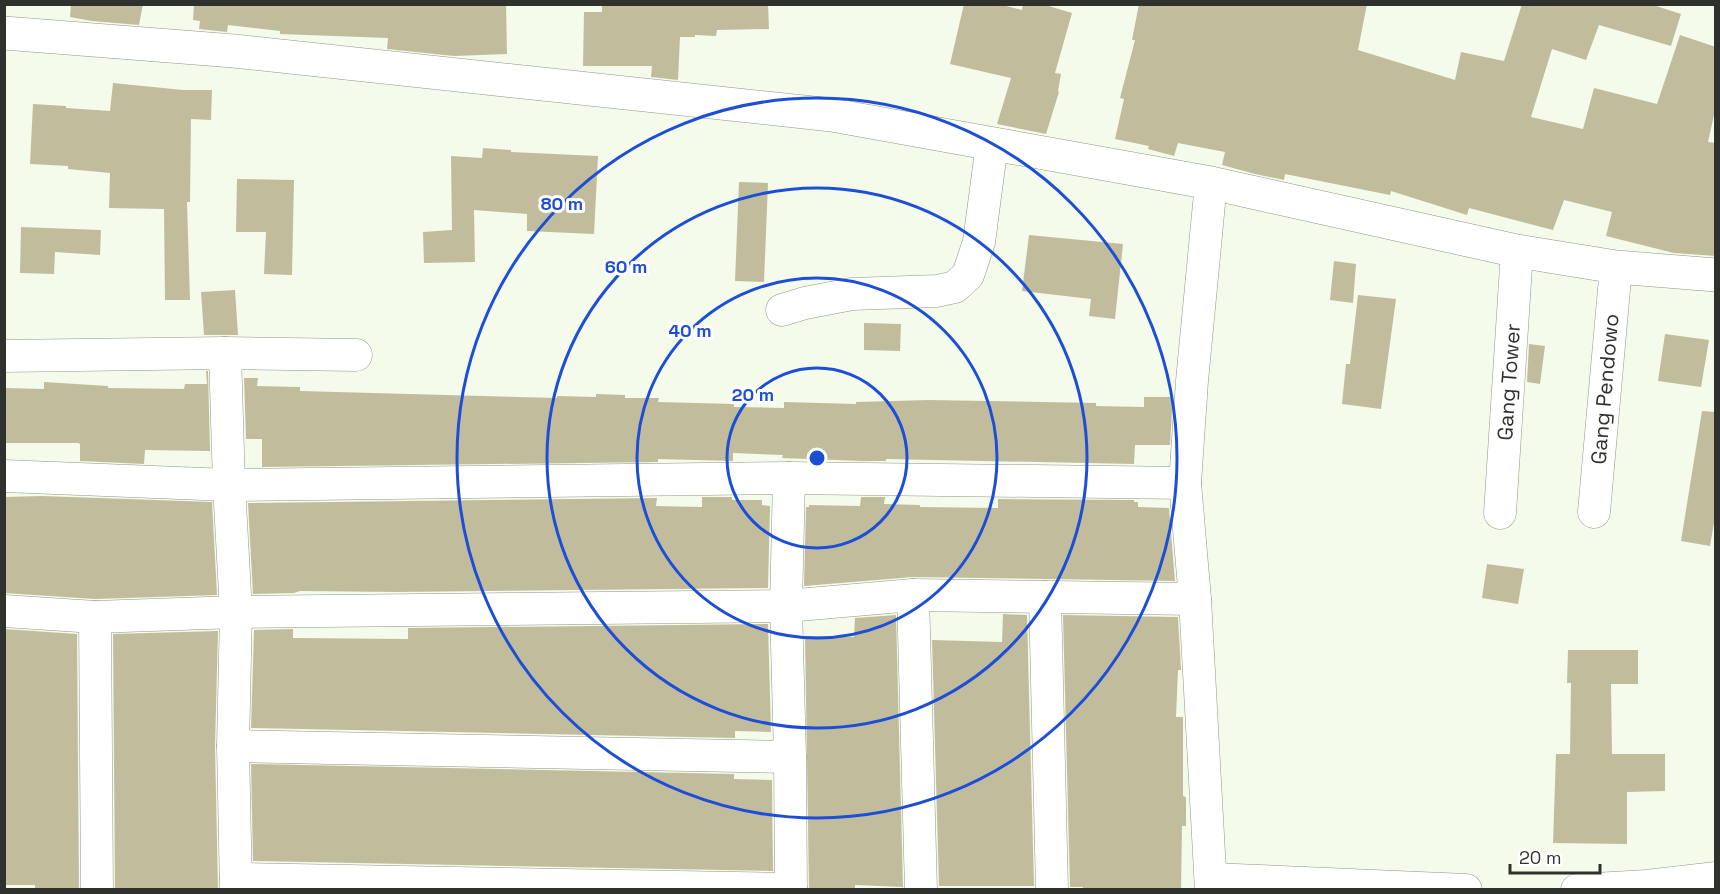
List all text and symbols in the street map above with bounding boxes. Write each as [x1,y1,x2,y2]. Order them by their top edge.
text: 80 m [541,192,583,215]
text: 60 m [605,255,647,278]
street label: Gang Pendowo [1584,312,1625,465]
text: 40 m [668,319,712,342]
street label: Gang Tower [1491,323,1526,441]
text: 20 m [732,383,774,406]
centre of rings [807,448,827,468]
scale bar [1510,837,1600,875]
text: 20 m [1519,846,1562,869]

